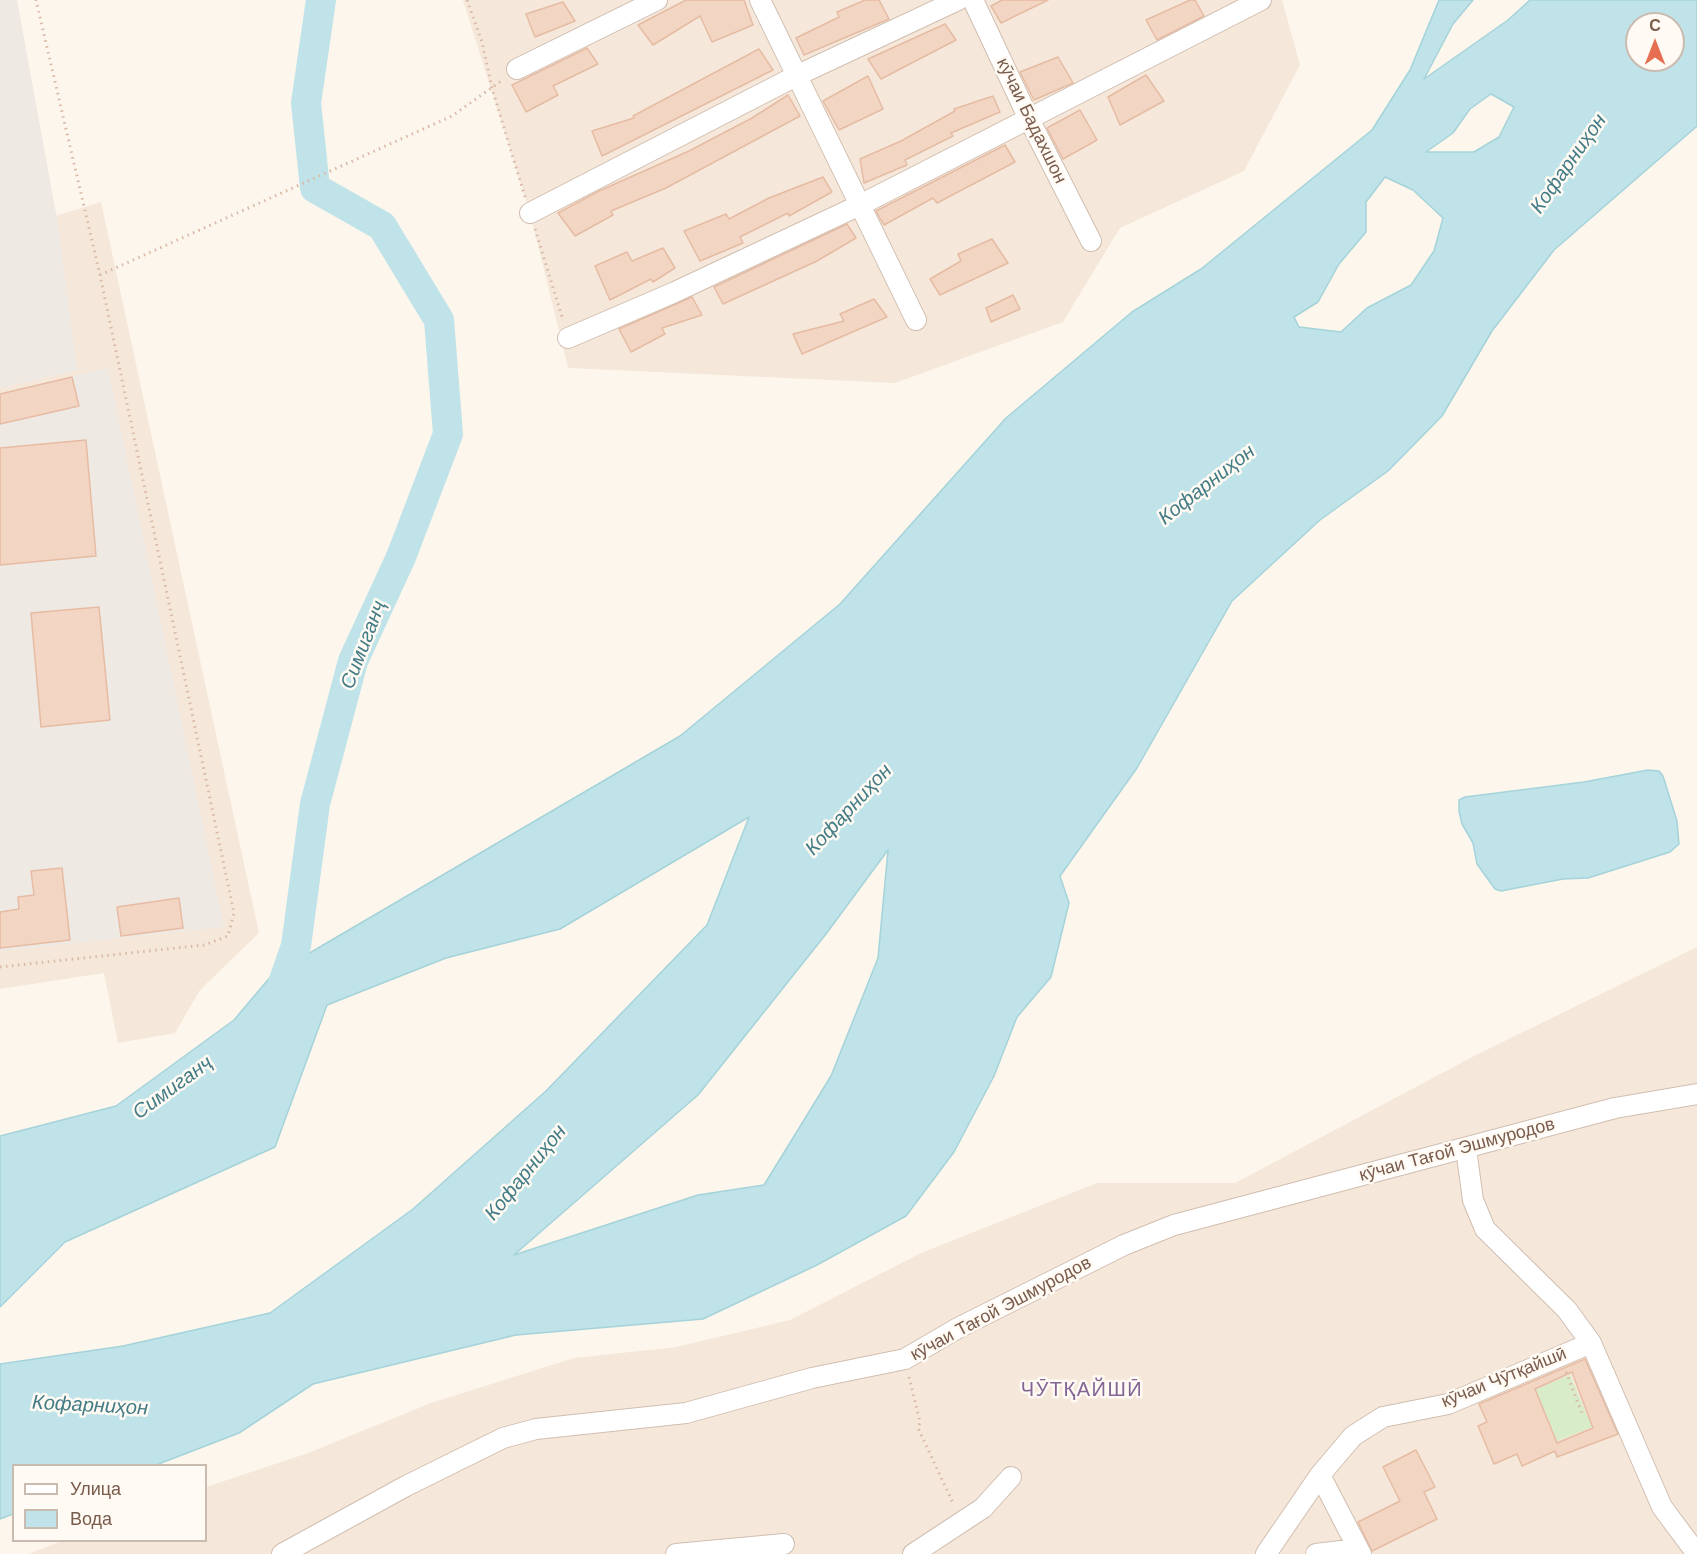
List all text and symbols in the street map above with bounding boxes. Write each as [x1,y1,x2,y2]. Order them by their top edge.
north arrow [1625,12,1685,72]
text: С [1649,17,1661,34]
street label: кӯчаи Бадахшон [991,55,1071,187]
water label: Кофарниҳон [1526,110,1612,218]
water label: Кофарниҳон [1154,440,1260,530]
water label: Симиганҷ [336,598,392,692]
water label: Кофарниҳон [801,759,897,861]
water label: Симиганҷ [129,1051,217,1125]
street label: кӯчаи Тағой Эшмуродов [1357,1113,1557,1187]
water label: Кофарниҳон [480,1120,572,1226]
street label: кӯчаи Тағой Эшмуродов [907,1252,1095,1366]
street label: кӯчаи Чӯтқайшӣ [1438,1343,1570,1413]
district label: ЧӮТҚАЙШӢ [1021,1378,1143,1402]
water label: Кофарниҳон [31,1391,149,1421]
legend [12,1464,207,1542]
text: Улица [70,1479,121,1499]
text: Вода [70,1509,112,1529]

